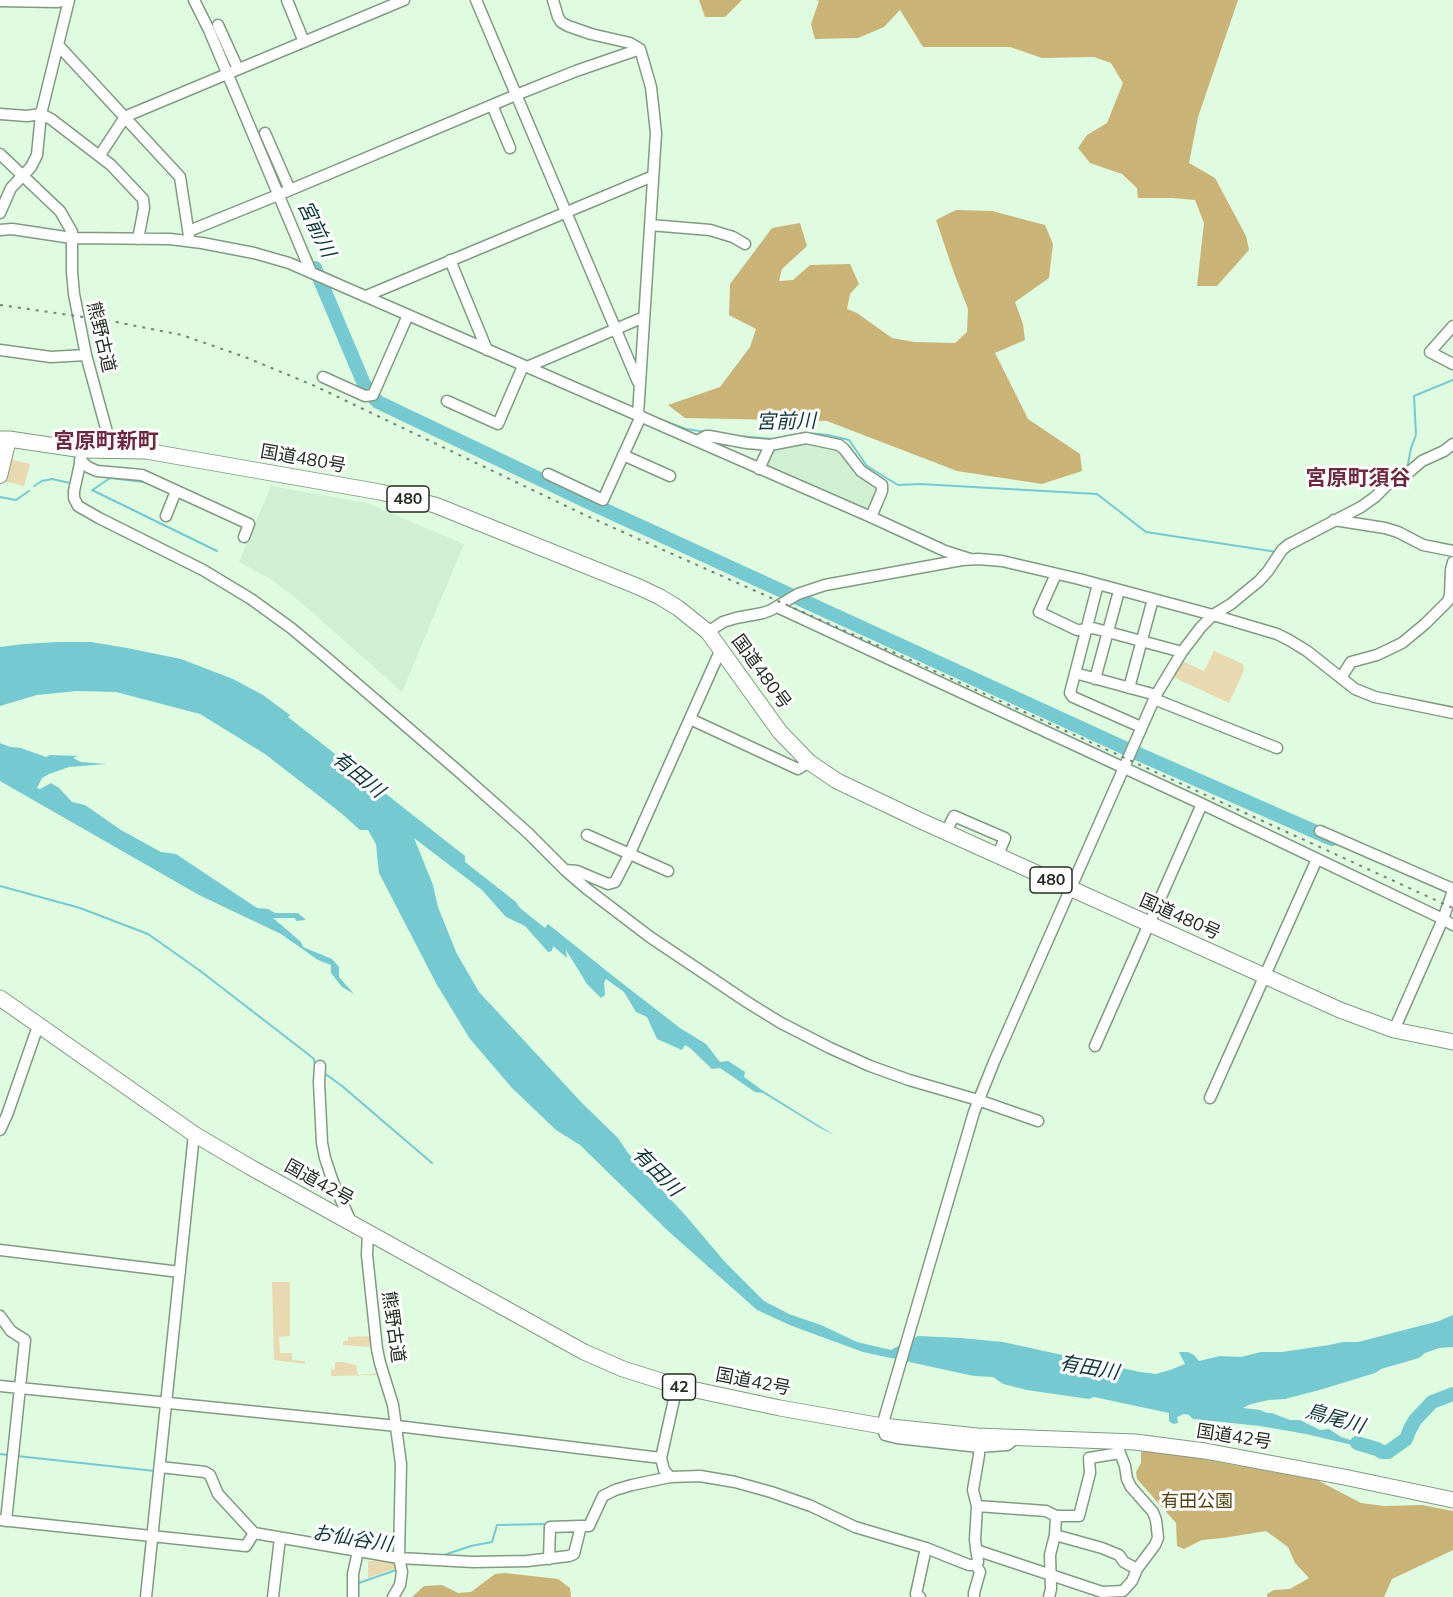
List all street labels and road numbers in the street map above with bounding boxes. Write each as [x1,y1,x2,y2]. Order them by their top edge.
street label: 熊野古道 [82,299,120,375]
street label: 国道480号 [259,441,347,477]
road number: 480 [387,486,429,512]
street label: 国道480号 [727,631,795,713]
road number: 480 [1030,867,1072,893]
street label: 国道480号 [1136,890,1224,944]
street label: 国道42号 [281,1155,357,1211]
street label: 熊野古道 [377,1290,409,1364]
street label: 国道42号 [714,1364,792,1400]
road number: 42 [662,1374,696,1400]
street label: 国道42号 [1195,1420,1273,1454]

